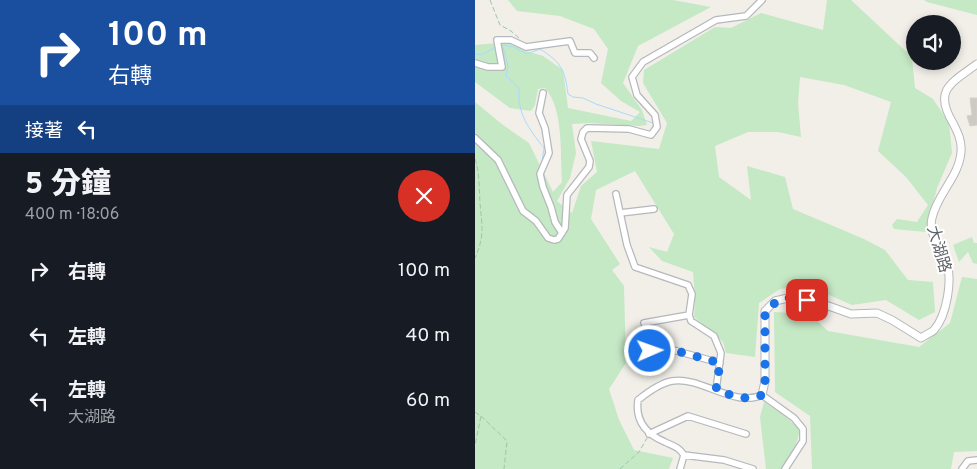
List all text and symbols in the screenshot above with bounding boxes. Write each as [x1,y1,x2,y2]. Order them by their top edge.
text: 100 m [108,14,208,58]
map controls [906,15,961,70]
button: sound [906,15,961,70]
icon: right [25,20,90,85]
text: 右轉 [108,64,152,91]
icon: left [73,115,101,143]
text: 接著 [25,120,63,144]
text: 5 分鐘 [25,167,111,204]
button: close [398,170,450,222]
text: 400 m · 18:06 [25,205,119,225]
street label: 大湖路 [922,224,954,275]
icon: right [25,257,53,285]
text: 100 m [398,259,450,283]
text: 右轉 [68,261,106,285]
pin [786,279,828,321]
icon: arrive [793,286,821,314]
icon: left [25,322,53,350]
text: 40 m [405,324,450,348]
position arrow [623,324,675,376]
text: 左轉 [68,326,106,350]
text: 左轉 [68,379,106,403]
icon: left [25,387,53,415]
text: 60 m [406,389,450,413]
text: 大湖路 [68,408,116,428]

